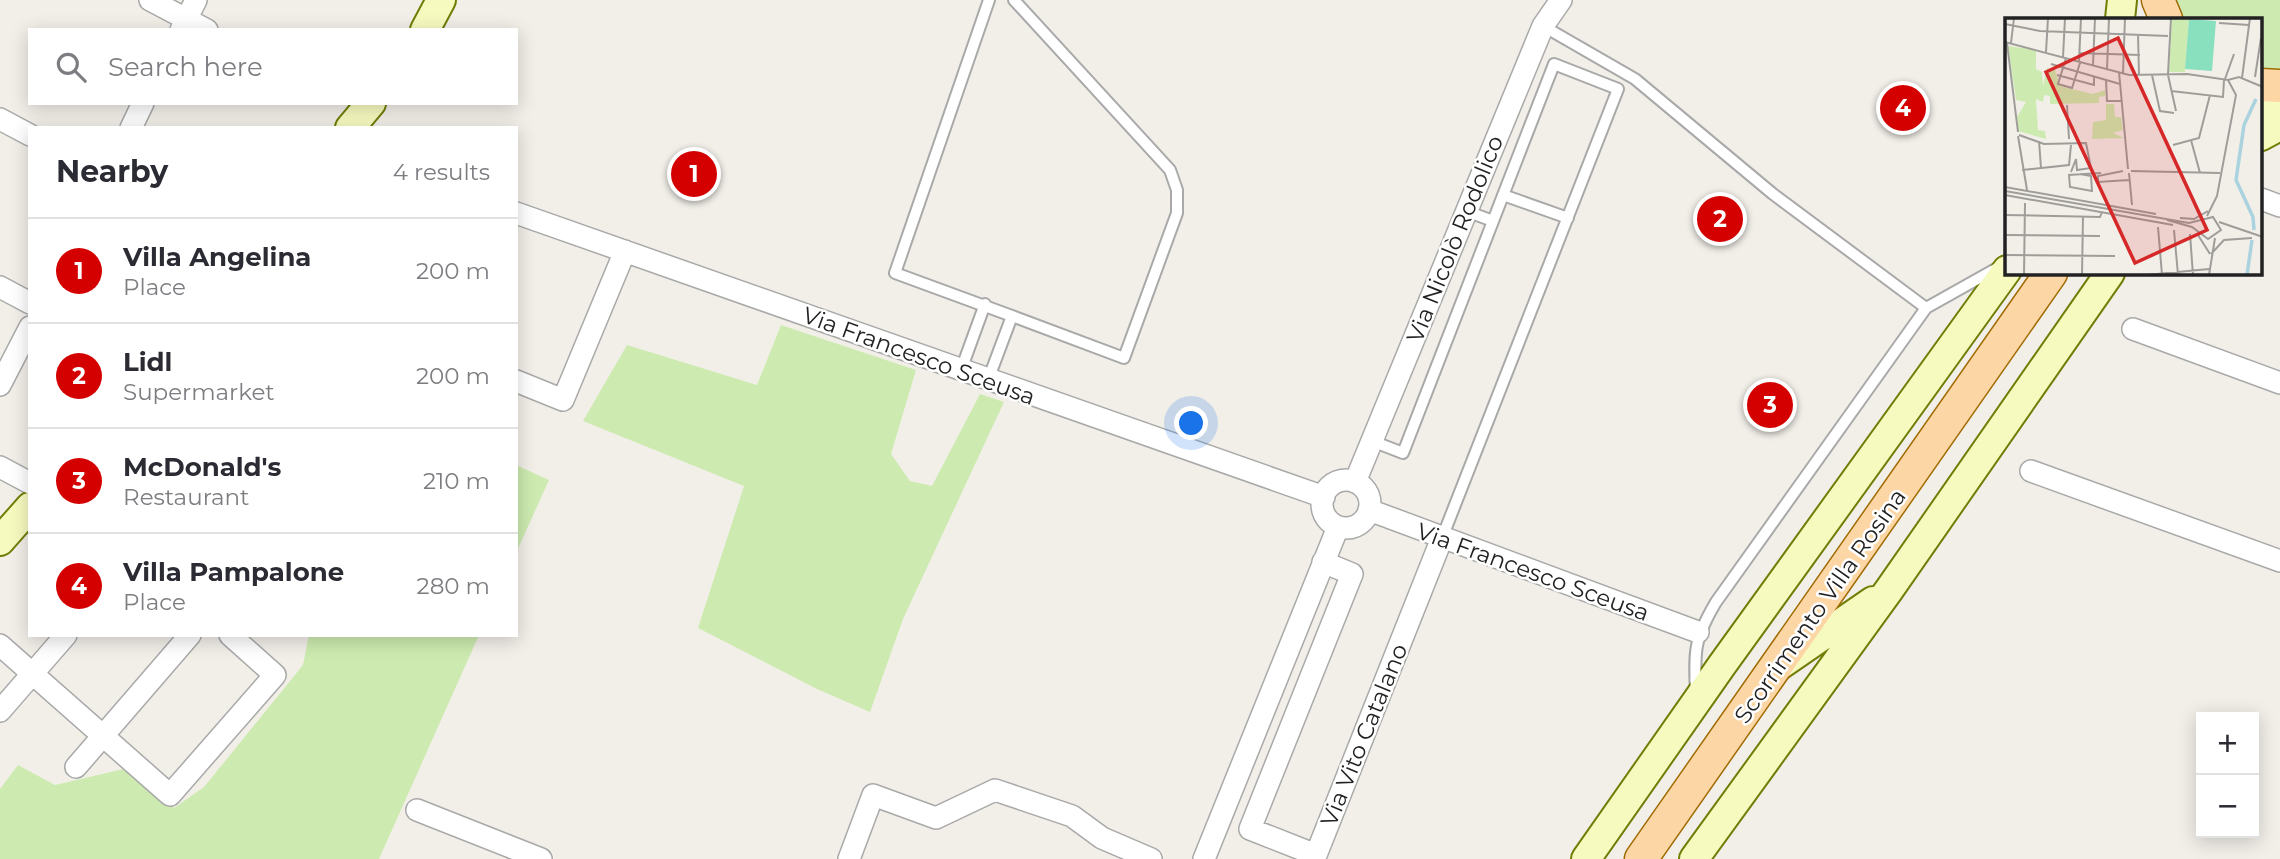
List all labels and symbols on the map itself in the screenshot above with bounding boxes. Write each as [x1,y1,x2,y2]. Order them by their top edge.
inset map [2005,18,2262,275]
pin: 4 [1880,82,1926,134]
street label: Via Nicolò Rodolico [1401,131,1509,347]
pin: 1 [671,148,717,200]
pin: 2 [1697,193,1743,245]
street label: Via Francesco Sceusa [799,301,1039,411]
pin: 3 [1747,379,1793,431]
your location [1174,406,1208,440]
street label: Scorrimento Villa Rosina [1728,483,1912,729]
street label: Via Francesco Sceusa [1413,517,1653,627]
street label: Via Vito Catalano [1315,640,1413,830]

